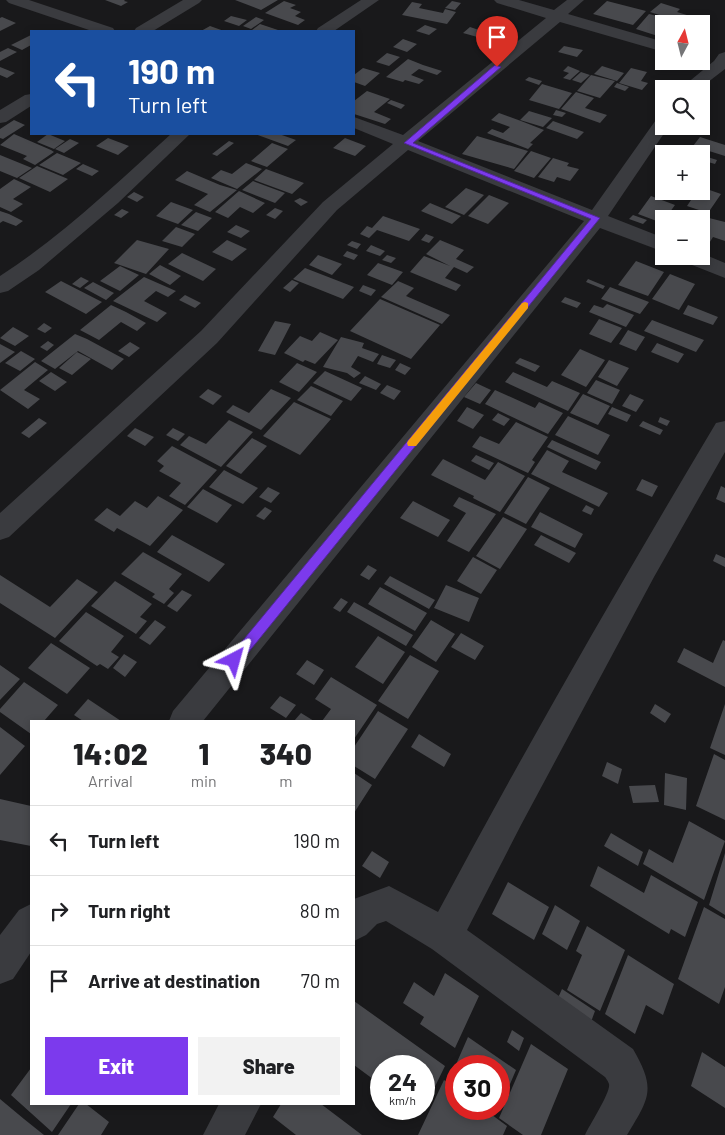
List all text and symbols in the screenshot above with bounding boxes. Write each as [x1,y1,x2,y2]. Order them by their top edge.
north arrow [655,15,710,70]
map controls [655,15,710,265]
pin [476,16,518,67]
icon: arrive [483,23,511,51]
text: 190 m [128,49,215,91]
icon: left [45,50,110,115]
button: search [655,80,710,135]
text: Turn left [128,91,208,117]
button: + [655,145,710,200]
button: − [655,210,710,265]
position arrow [207,633,259,685]
text: 14:02 [73,735,148,771]
text: 1 [198,735,209,771]
text: 340 [260,735,312,771]
text: Arrival [88,771,133,790]
text: min [191,771,217,790]
text: m [279,771,292,790]
icon: left [45,827,73,855]
text: Turn left [88,829,159,852]
text: 190 m [293,829,340,852]
icon: right [45,897,73,925]
text: Turn right [88,899,170,922]
text: 80 m [300,899,340,922]
icon: arrive [45,967,73,995]
text: Arrive at destination [88,969,260,992]
text: 70 m [301,969,340,992]
button: Exit [45,1037,188,1095]
button: Share [198,1037,340,1095]
speed limit sign: 30 [445,1055,510,1120]
text: 24 [388,1066,417,1096]
text: km/h [389,1093,416,1107]

